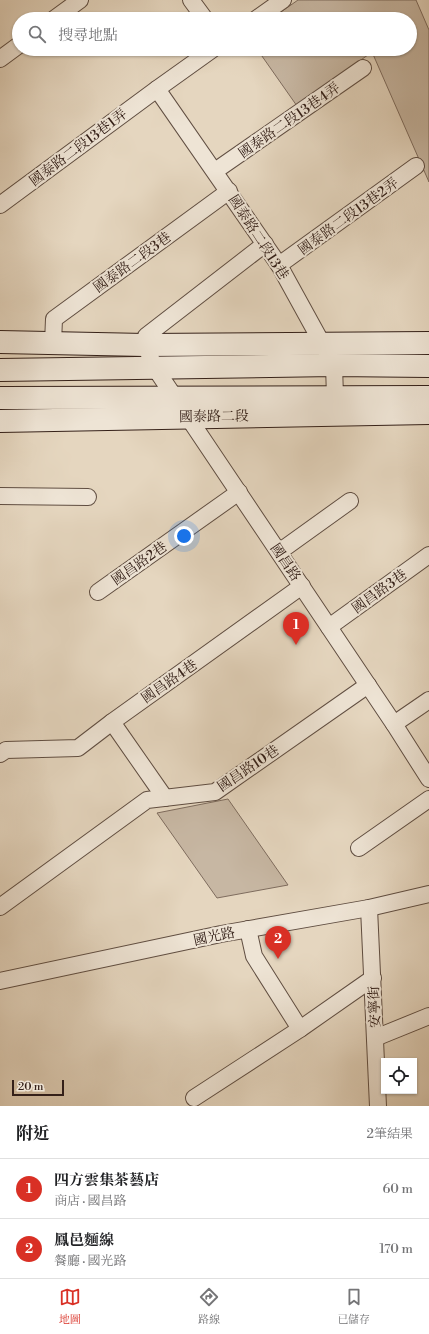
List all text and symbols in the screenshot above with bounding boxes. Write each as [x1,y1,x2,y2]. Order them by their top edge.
search box [12,12,417,56]
icon: search [26,23,48,45]
text: 搜尋地點 [58,26,118,45]
street label: 國泰路二段13巷4弄 [235,79,344,163]
street label: 國泰路二段13巷1弄 [26,105,131,190]
street label: 國泰路二段13巷2弄 [295,174,402,259]
street label: 國泰路二段13巷 [224,192,292,283]
street label: 國泰路二段3巷 [90,229,175,297]
street label: 國泰路二段 [179,407,249,427]
your location [174,526,194,546]
street label: 國昌路2巷 [108,538,171,590]
street label: 國昌路 [266,540,304,585]
street label: 國昌路3巷 [349,566,411,618]
pin: 1 [283,612,309,645]
street label: 國昌路4巷 [138,656,201,708]
street label: 國昌路10巷 [214,742,283,796]
street label: 國光路 [192,924,237,950]
pin: 2 [265,926,291,959]
street label: 安寧街 [365,986,385,1028]
map controls [381,1058,417,1094]
button: locate [381,1058,417,1094]
scale bar [12,1078,64,1097]
text: 20 m [18,1080,43,1094]
text: 附近 [16,1123,50,1145]
text: 2筆結果 [367,1126,413,1142]
text: 四方雲集茶藝店 [54,1171,159,1190]
text: 1 [26,1181,32,1197]
text: 60 m [382,1181,413,1197]
text: 商店 · 國昌路 [54,1193,127,1209]
text: 鳳邑麵線 [54,1231,114,1250]
text: 2 [25,1241,33,1257]
text: 170 m [379,1241,413,1257]
text: 餐廳 · 國光路 [54,1253,127,1269]
tab: 地圖 [59,1286,81,1327]
tab: 路線 [198,1286,220,1327]
tab: 已儲存 [337,1286,370,1327]

